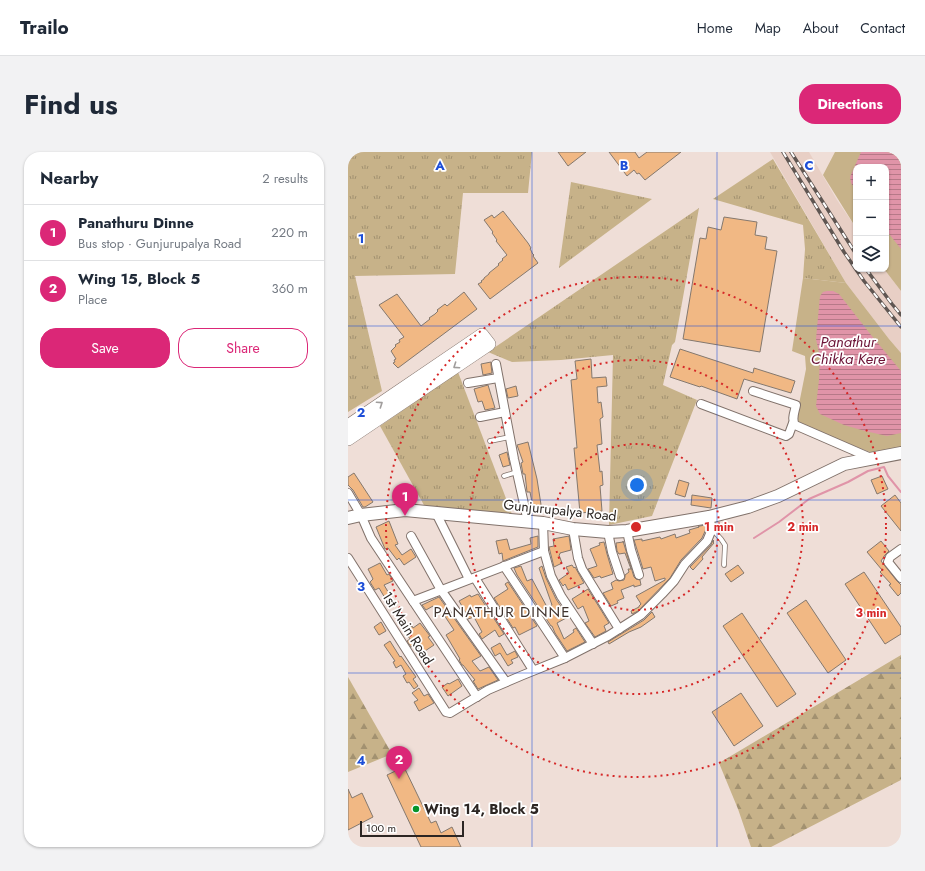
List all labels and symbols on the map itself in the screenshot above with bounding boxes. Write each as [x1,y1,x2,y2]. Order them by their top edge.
text: A [434,156,445,175]
text: B [620,156,629,175]
text: C [804,156,814,175]
text: 1 [358,229,364,248]
water label: Panathur Chikka Kere [811,331,886,370]
one-way arrow [454,361,461,368]
one-way arrow [376,402,383,409]
text: 2 [357,403,365,422]
your location [627,475,647,495]
pin: 1 [392,483,418,516]
street label: Gunjurupalya Road [502,494,618,526]
text: 1 min [704,518,734,536]
text: 2 min [787,518,819,536]
centre of rings [629,520,643,534]
text: 3 [357,577,365,596]
street label: 1st Main Road [378,588,438,668]
district label: PANATHUR DINNE [434,601,570,623]
text: 3 min [855,604,887,622]
pin: 2 [386,746,412,779]
text: 4 [356,751,366,770]
place label: Wing 14, Block 5 [424,799,539,819]
marker: Wing 14, Block 5 [411,804,421,814]
scale bar [360,819,464,838]

